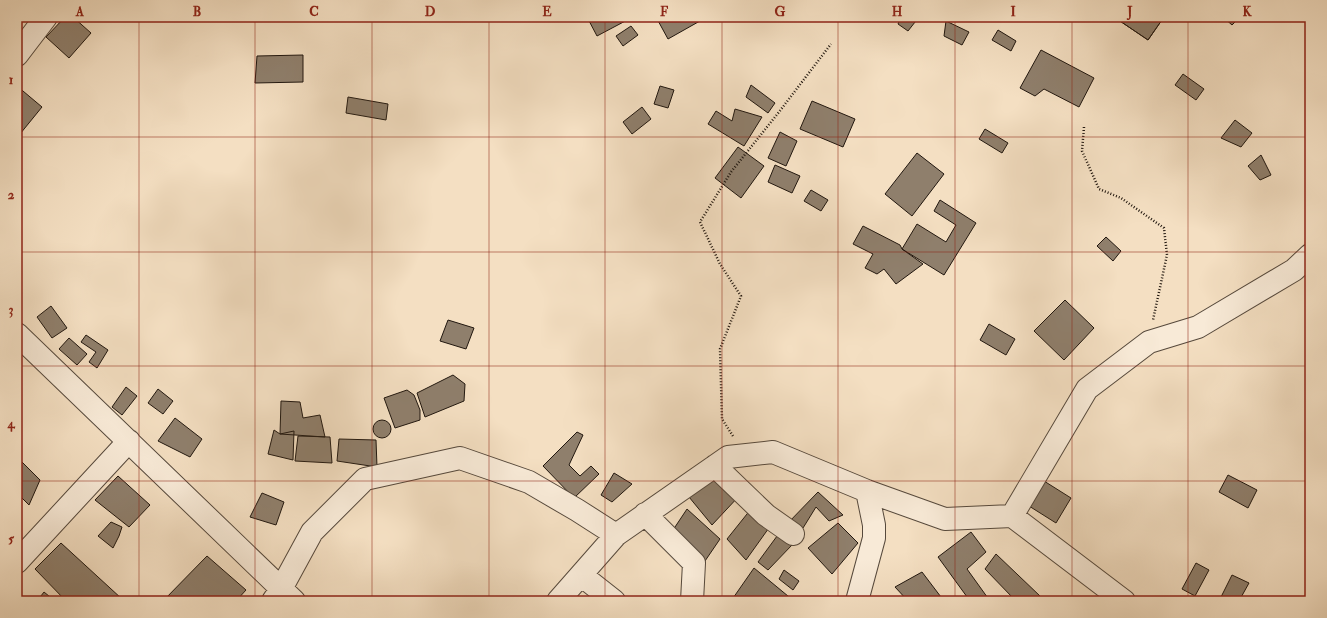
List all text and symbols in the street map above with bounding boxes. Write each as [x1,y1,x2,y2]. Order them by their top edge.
text: A [75,4,85,20]
text: B [193,4,201,20]
text: C [309,4,319,20]
text: D [425,4,436,20]
text: E [542,4,552,20]
text: F [660,4,669,20]
text: G [775,4,786,20]
text: H [892,4,903,20]
text: I [1010,4,1016,20]
text: J [1126,4,1133,21]
text: K [1242,4,1252,20]
text: 1 [9,72,14,88]
text: 2 [8,187,15,203]
text: 3 [9,302,14,318]
text: 4 [6,416,15,432]
text: 5 [8,531,14,547]

